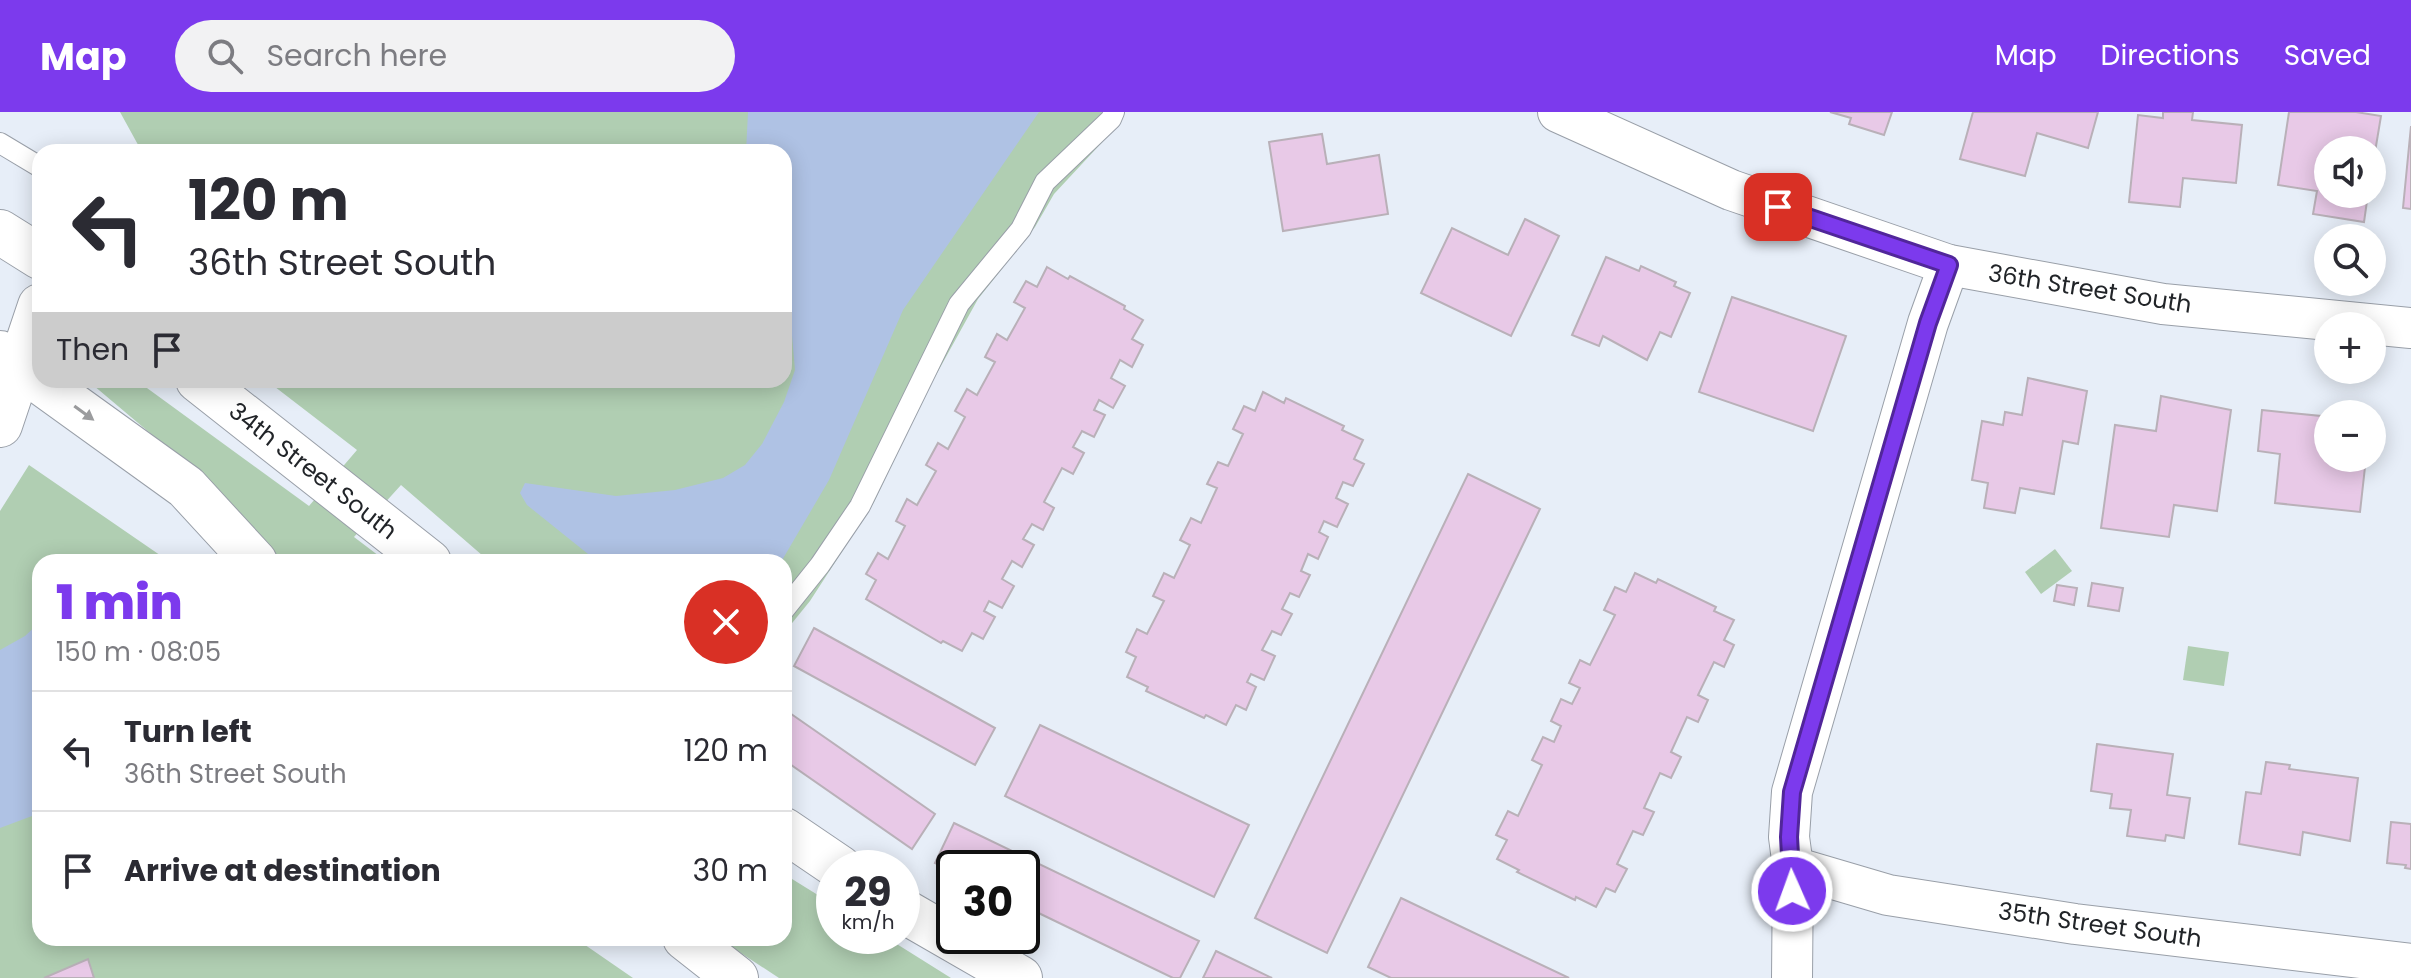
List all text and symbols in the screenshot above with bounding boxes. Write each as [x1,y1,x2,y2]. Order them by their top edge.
search box [175,20,735,92]
text: Map [40,30,127,83]
icon: search [203,34,247,78]
text: Search here [267,34,447,77]
text: Map [1995,36,2057,75]
text: Directions [2101,36,2240,75]
text: Saved [2284,36,2371,75]
map controls [2314,136,2386,472]
button: sound [2314,136,2386,208]
text: 120 m [188,161,349,240]
pin [1744,173,1812,241]
icon: left [56,176,160,280]
icon: arrive [1756,185,1800,229]
button: search [2314,224,2386,296]
text: 36th Street South [188,237,496,288]
street label: 36th Street South [1986,256,2194,321]
button: + [2314,312,2386,384]
text: Then [56,328,129,371]
icon: arrive [145,328,189,372]
street label: 34th Street South [222,394,404,547]
button: − [2314,400,2386,472]
one-way arrow [73,405,95,421]
text: 1 min [56,569,183,636]
button: close [684,580,768,664]
text: 150 m · 08:05 [56,634,221,670]
text: Turn left [124,710,252,753]
icon: left [56,729,100,773]
text: 120 m [683,729,768,772]
text: 36th Street South [124,756,347,792]
icon: arrive [56,849,100,893]
text: Arrive at destination [124,849,441,892]
text: 30 m [693,849,768,892]
position arrow [1750,849,1834,933]
speed limit sign: 30 [936,850,1040,954]
text: 29 [844,864,892,920]
street label: 35th Street South [1996,894,2204,955]
text: km/h [841,908,895,936]

